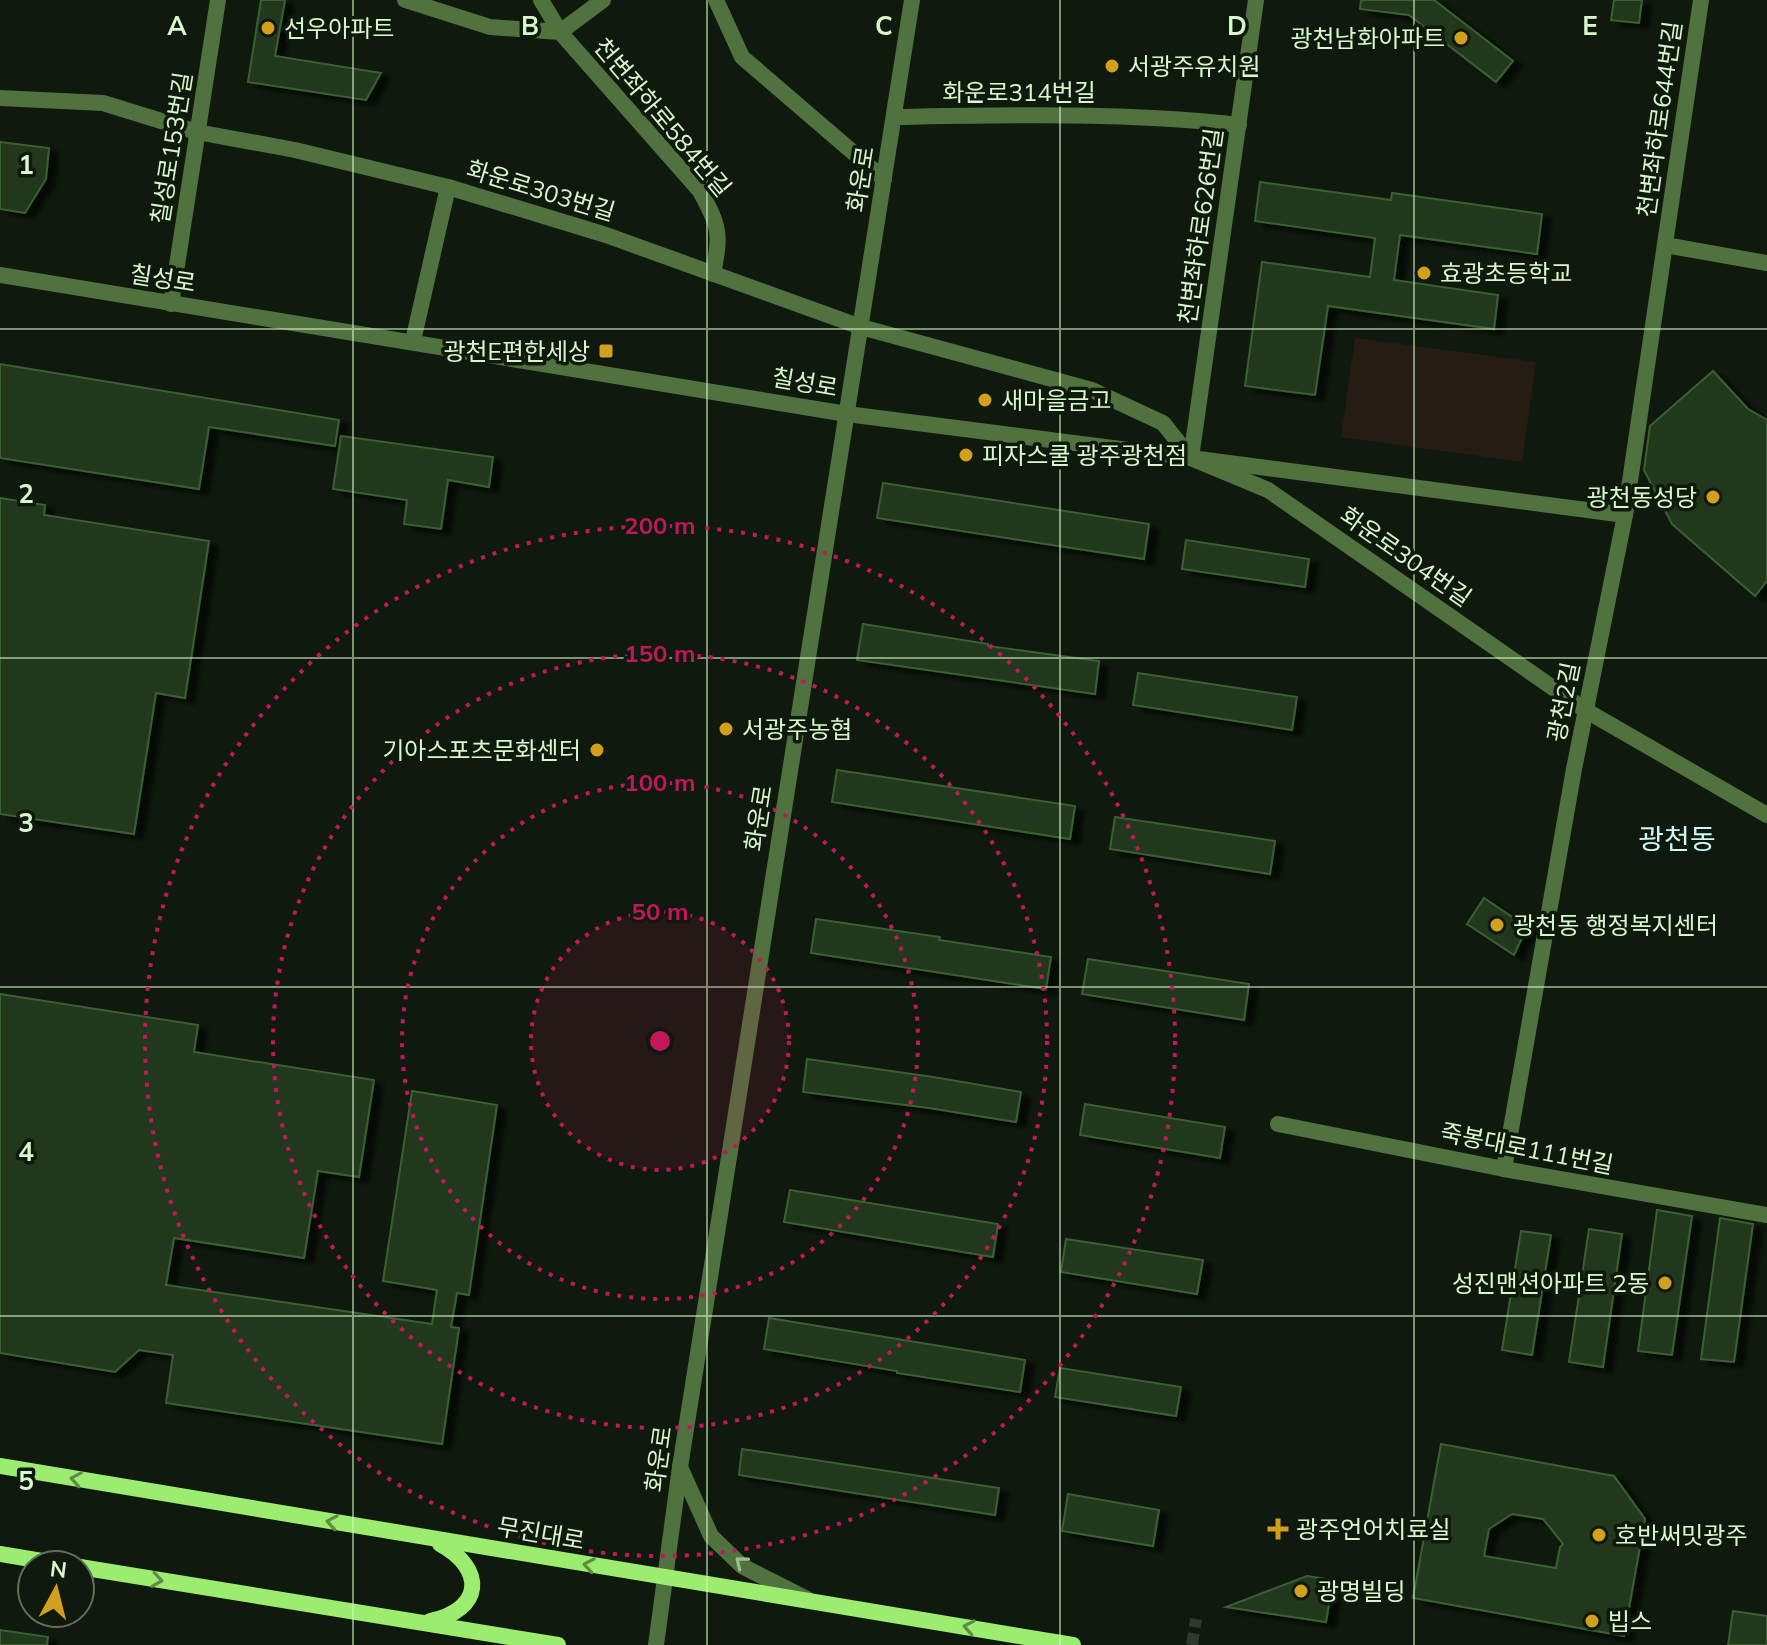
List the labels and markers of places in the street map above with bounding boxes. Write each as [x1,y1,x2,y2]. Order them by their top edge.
place label: 선우아파트 [284,13,394,43]
marker: 선우아파트 [259,19,277,37]
place label: 광천남화아파트 [1290,23,1445,53]
marker: 광천남화아파트 [1452,29,1470,47]
place label: 서광주유치원 [1128,51,1260,81]
marker: 서광주유치원 [1103,57,1121,75]
place label: 효광초등학교 [1440,258,1572,288]
marker: 효광초등학교 [1415,264,1433,282]
place label: 광천E편한세상 [443,336,590,366]
marker: 광천E편한세상 [597,342,615,360]
place label: 새마을금고 [1001,385,1111,415]
marker: 새마을금고 [976,391,994,409]
place label: 피자스쿨 광주광천점 [982,440,1187,470]
marker: 피자스쿨 광주광천점 [957,446,975,464]
place label: 광천동성당 [1587,482,1697,512]
marker: 광천동성당 [1704,488,1722,506]
place label: 서광주농협 [742,714,852,744]
marker: 서광주농협 [717,720,735,738]
place label: 기아스포츠문화센터 [382,735,581,765]
marker: 기아스포츠문화센터 [588,741,606,759]
place label: 광천동 행정복지센터 [1513,910,1718,940]
marker: 광천동 행정복지센터 [1488,916,1506,934]
centre of rings [646,1027,674,1055]
place label: 성진맨션아파트 2동 [1452,1268,1649,1298]
marker: 성진맨션아파트 2동 [1656,1274,1674,1292]
place label: 광주언어치료실 [1296,1514,1451,1544]
marker: 광주언어치료실 [1267,1518,1289,1540]
place label: 호반써밋광주 [1615,1520,1747,1550]
marker: 호반써밋광주 [1590,1526,1608,1544]
place label: 광명빌딩 [1317,1576,1405,1606]
marker: 광명빌딩 [1292,1582,1310,1600]
place label: 빕스 [1608,1606,1652,1636]
marker: 빕스 [1583,1612,1601,1630]

